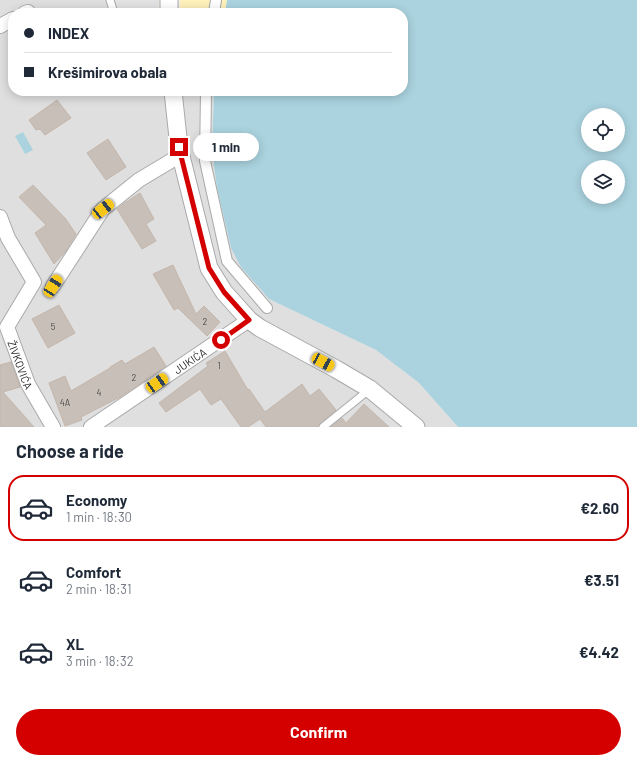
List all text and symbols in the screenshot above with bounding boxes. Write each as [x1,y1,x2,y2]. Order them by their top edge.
text: INDEX [48,24,89,42]
text: Krešimirova obala [48,63,167,81]
map controls [581,108,625,204]
button: locate [581,108,625,152]
callout: 1 min [193,133,259,161]
route end [170,138,188,156]
text: 1 min [212,139,240,155]
button: layers [581,160,625,204]
car [90,197,116,221]
car [41,273,65,299]
house number: 2 [203,316,208,327]
house number: 5 [51,321,56,332]
route start [212,331,230,349]
street label: ŽIVKOVIĆA [6,338,36,392]
street label: JUKIĆA [171,344,209,376]
car [310,351,336,373]
house number: 1 [217,360,221,371]
car [144,371,170,395]
house number: 2 [132,372,137,383]
house number: 4 [97,387,102,398]
house number: 4A [60,397,71,408]
text: Choose a ride [16,440,124,462]
icon: car [18,490,54,526]
text: Economy [66,491,127,509]
text: €2.60 [580,499,619,517]
text: 1 min · 18:30 [66,509,132,525]
icon: car [18,562,54,598]
text: Comfort [66,563,121,581]
text: €3.51 [584,571,619,589]
text: 2 min · 18:31 [66,581,131,597]
icon: car [18,634,54,670]
text: XL [66,635,84,653]
text: €4.42 [579,643,619,661]
text: 3 min · 18:32 [66,653,134,669]
button: Confirm [16,709,621,755]

